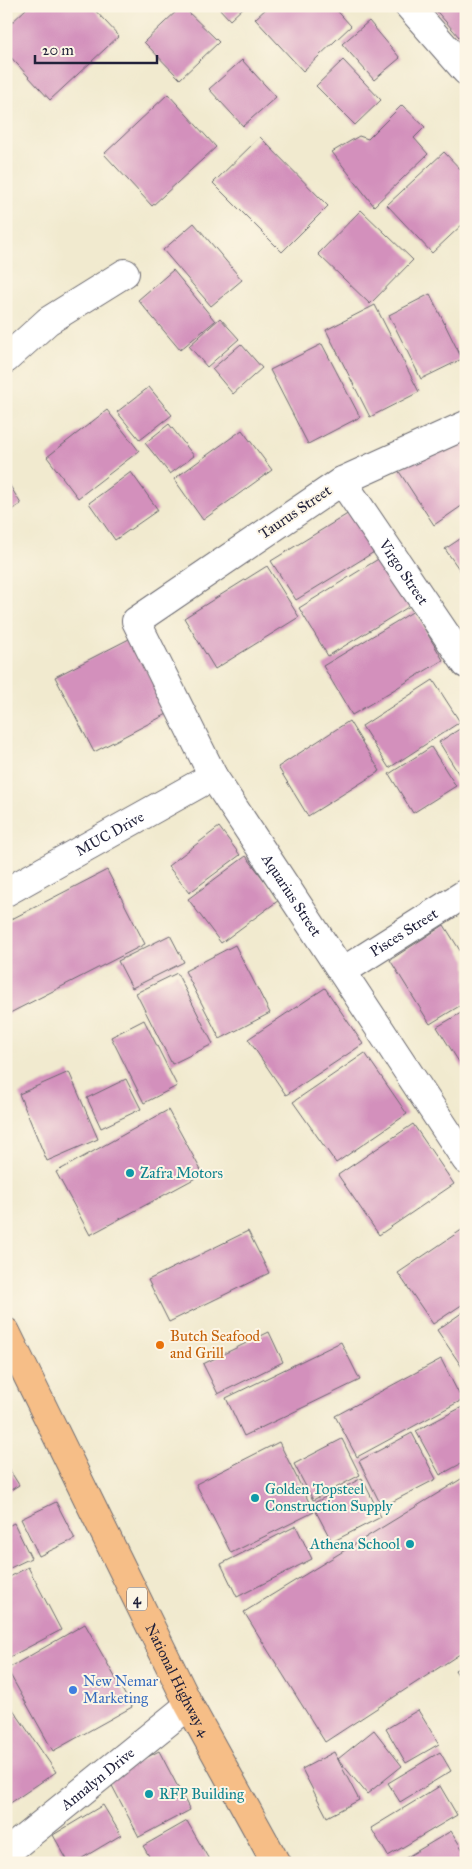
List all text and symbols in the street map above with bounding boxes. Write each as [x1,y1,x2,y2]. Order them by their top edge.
scale bar [35,32,158,64]
text: 20 m [42,41,74,59]
street label: Taurus Street [255,481,335,543]
street label: Virgo Street [375,535,433,609]
street label: MUC Drive [73,808,147,860]
street label: Aquarius Street [257,850,326,940]
street label: Pisces Street [367,904,442,961]
place label: Zafra Motors [140,1164,223,1182]
marker: Zafra Motors [124,1167,136,1179]
place label: Butch Seafood and Grill [170,1327,261,1362]
marker: Butch Seafood and Grill [154,1339,166,1351]
place label: Golden Topsteel Construction Supply [265,1480,394,1515]
marker: Golden Topsteel Construction Supply [249,1492,261,1504]
place label: Athena School [309,1535,401,1553]
marker: Athena School [404,1538,416,1550]
road number: 4 [127,1588,147,1610]
street label: National Highway 4 [141,1621,214,1740]
place label: New Nemar Marketing [83,1672,158,1707]
marker: New Nemar Marketing [67,1684,79,1696]
street label: Annalyn Drive [56,1744,138,1815]
place label: RFP Building [159,1785,245,1803]
marker: RFP Building [143,1788,155,1800]

